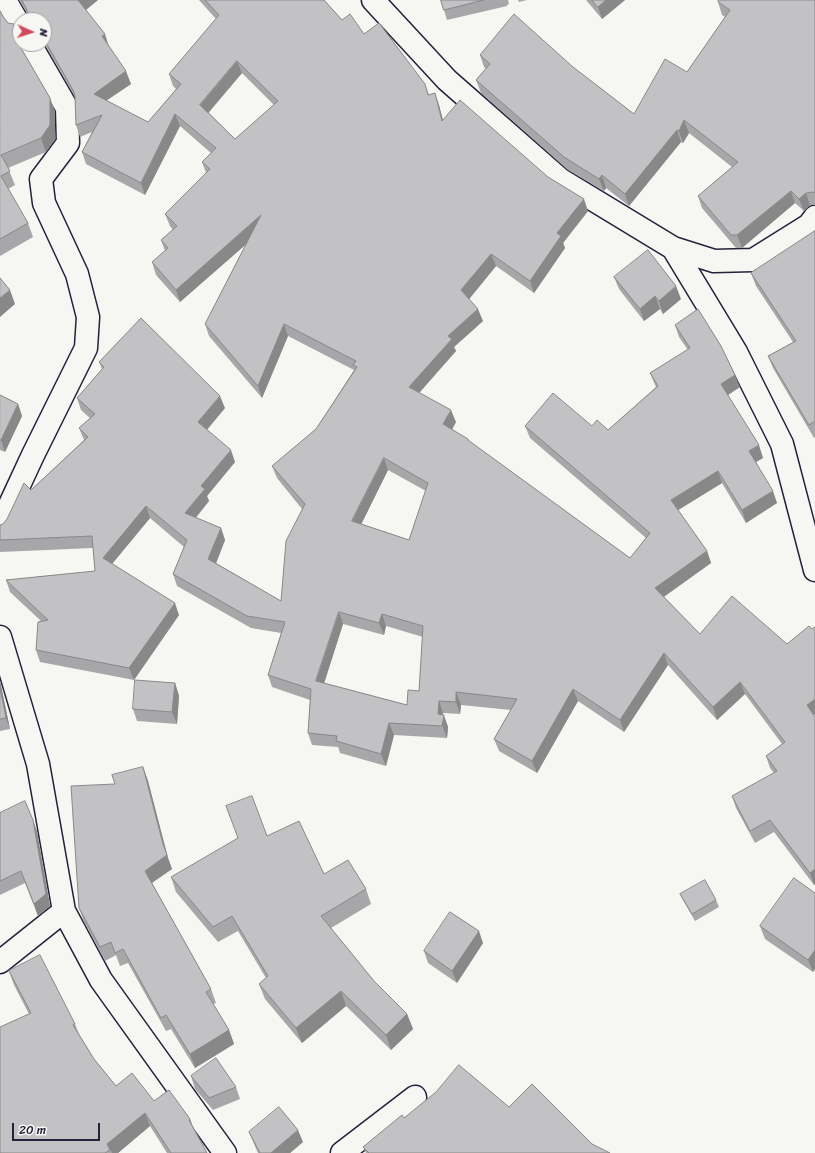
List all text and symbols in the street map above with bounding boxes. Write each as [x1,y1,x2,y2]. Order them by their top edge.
north arrow [12,12,52,52]
text: N [34,28,53,37]
scale bar [14,1115,102,1141]
text: 20 m [19,1119,46,1141]

